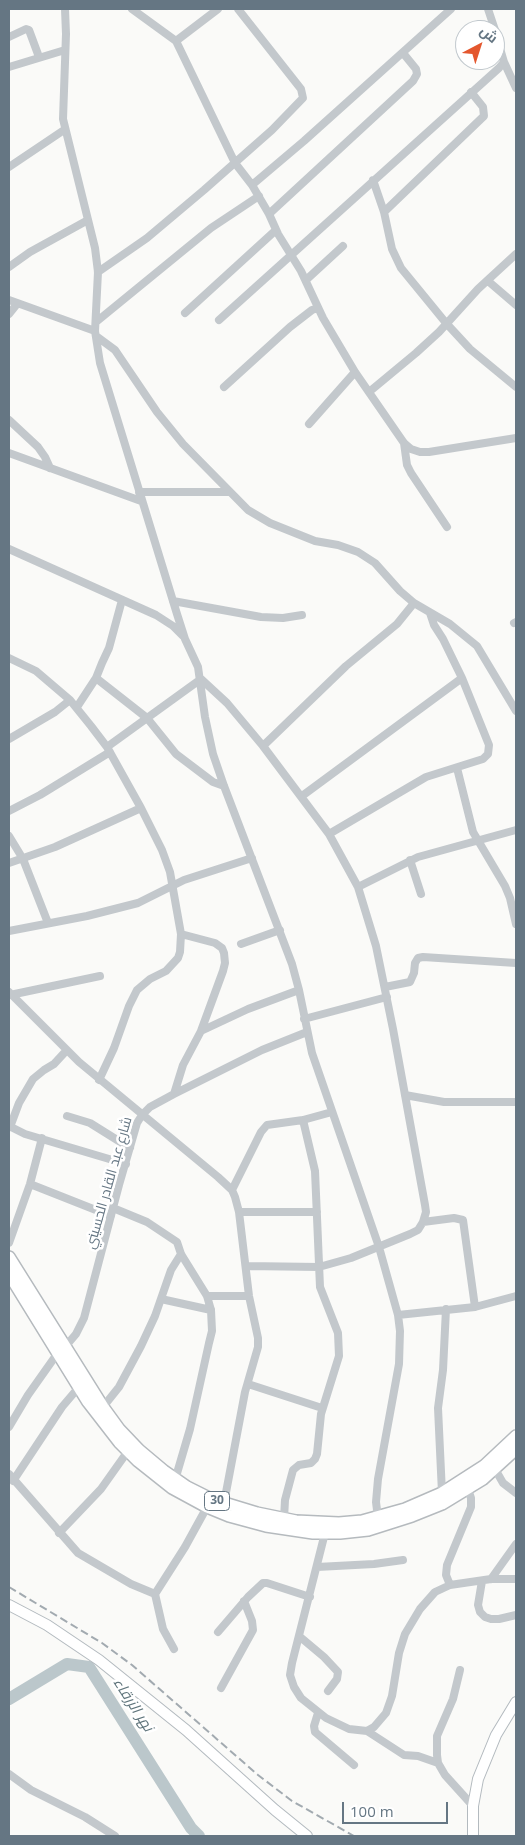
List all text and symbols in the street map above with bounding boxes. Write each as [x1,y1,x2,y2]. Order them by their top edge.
north arrow [455,20,505,70]
text: ش [476,21,502,47]
street label: شارع عبد القادر الحسيني [82,1115,136,1251]
road number: 30 [204,1492,230,1510]
water label: نهر الزرقاء [109,1675,157,1735]
scale bar [345,1792,451,1824]
text: 100 m [350,1801,394,1821]

